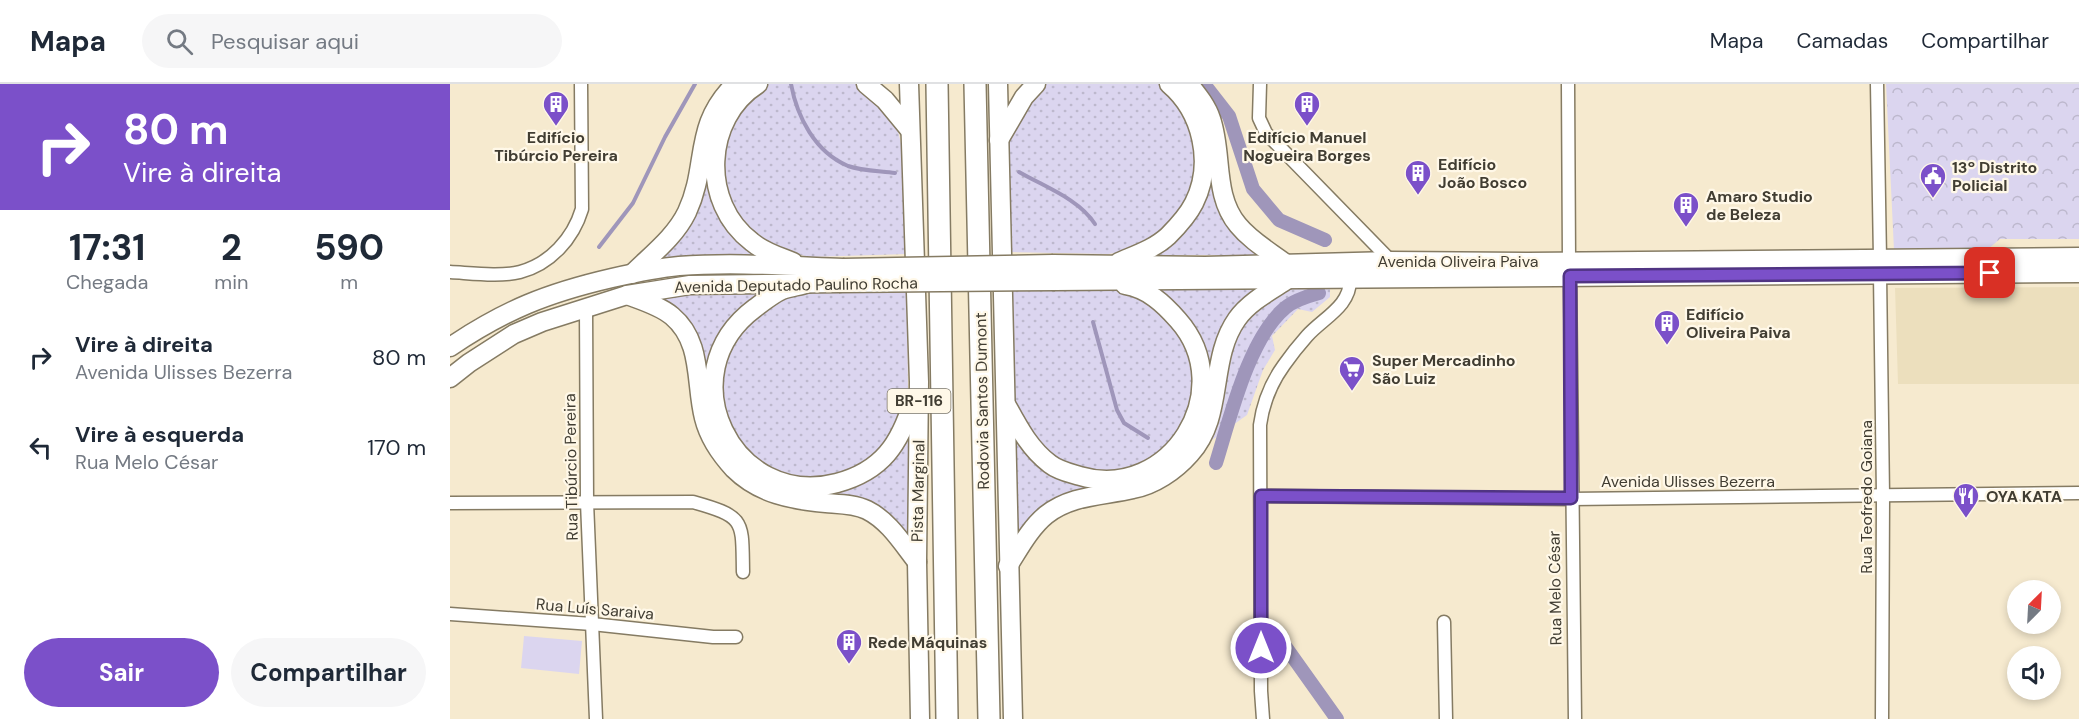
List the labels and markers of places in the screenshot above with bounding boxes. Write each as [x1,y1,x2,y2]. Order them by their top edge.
building icon: Edifício Tibúrcio Pereira [541,89,571,127]
building icon: Edifício Manuel Nogueira Borges [1292,89,1322,127]
place label: Edifício Tibúrcio Pereira [494,127,618,166]
place label: Edifício Manuel Nogueira Borges [1243,127,1371,166]
place label: Edifício João Bosco [1438,154,1527,193]
place label: 13º Distrito Policial [1952,157,2037,196]
building icon: Edifício João Bosco [1403,158,1433,196]
public building icon: 13º Distrito Policial [1918,161,1948,199]
place label: Amaro Studio de Beleza [1706,186,1813,225]
building icon: Amaro Studio de Beleza [1671,190,1701,228]
pin [1964,247,2015,298]
place label: Edifício Oliveira Paiva [1686,304,1791,343]
building icon: Edifício Oliveira Paiva [1652,308,1682,346]
place label: Super Mercadinho São Luiz [1372,350,1516,389]
supermarket icon: Super Mercadinho São Luiz [1337,354,1367,392]
restaurant icon: OYA KATA [1951,481,1981,519]
place label: OYA KATA [1986,486,2062,507]
building icon: Rede Máquinas [834,627,864,665]
place label: Rede Máquinas [868,632,987,653]

